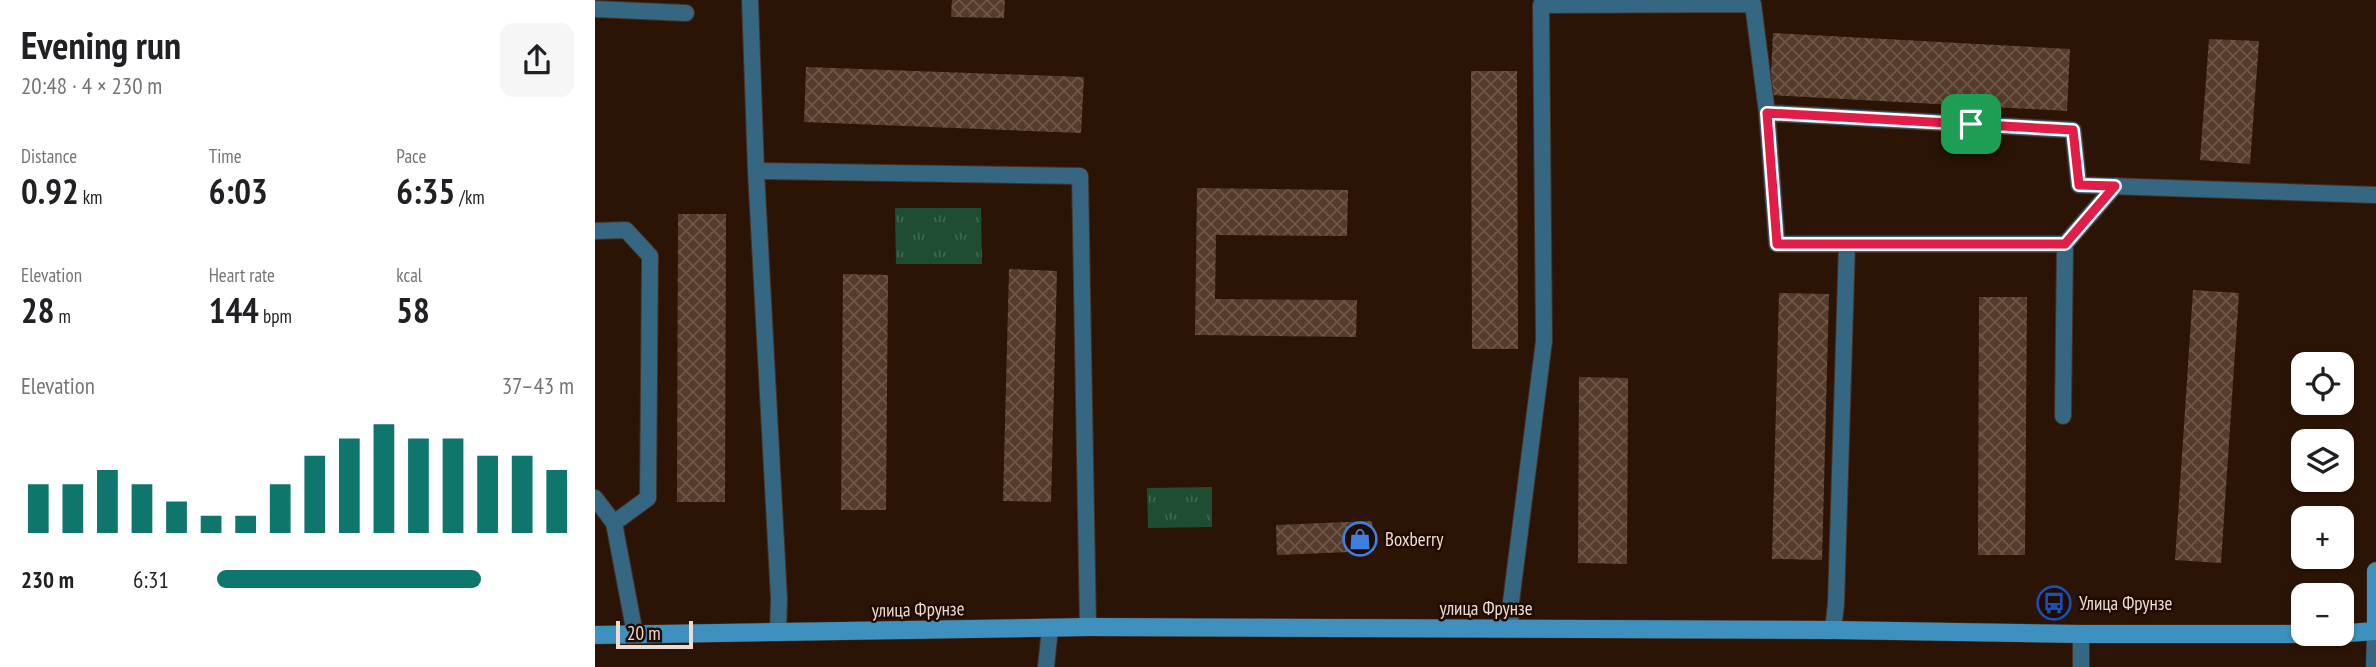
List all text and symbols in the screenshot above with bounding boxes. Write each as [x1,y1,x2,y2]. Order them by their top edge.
text: Evening run [21,20,181,69]
button: share [500,23,574,97]
text: 20:48 · 4 × 230 m [21,71,162,100]
pin [1941,94,2001,154]
icon: arrive [1952,105,1990,143]
text: Distance [21,144,77,168]
text: Time [209,144,242,168]
text: Pace [396,144,426,168]
text: 0.92 [21,168,79,214]
text: 6:03 [209,168,268,214]
text: 6:35 [396,168,455,214]
text: km [79,185,102,209]
text: /km [455,185,485,209]
text: Elevation [21,263,82,287]
text: Heart rate [209,263,275,287]
text: kcal [396,263,422,287]
text: 28 [21,287,54,333]
text: 144 [209,287,259,333]
text: 58 [396,287,430,333]
text: m [54,304,71,328]
text: bpm [259,304,292,328]
map controls [2291,352,2354,646]
button: locate [2291,352,2354,415]
text: Elevation [21,371,95,400]
text: 37–43 m [502,371,574,400]
button: layers [2291,429,2354,492]
button: + [2291,506,2354,569]
shop icon: Boxberry [1341,520,1379,558]
place label: Boxberry [1385,527,1444,551]
text: 230 m [21,565,74,594]
text: 6:31 [133,565,169,594]
button: − [2291,583,2354,646]
bus stop icon: Улица Фрунзе [2035,584,2073,622]
place label: Улица Фрунзе [2079,591,2172,615]
street label: улица Фрунзе [871,596,965,622]
street label: улица Фрунзе [1439,596,1533,620]
scale bar [616,618,693,650]
text: 20 m [627,621,661,645]

